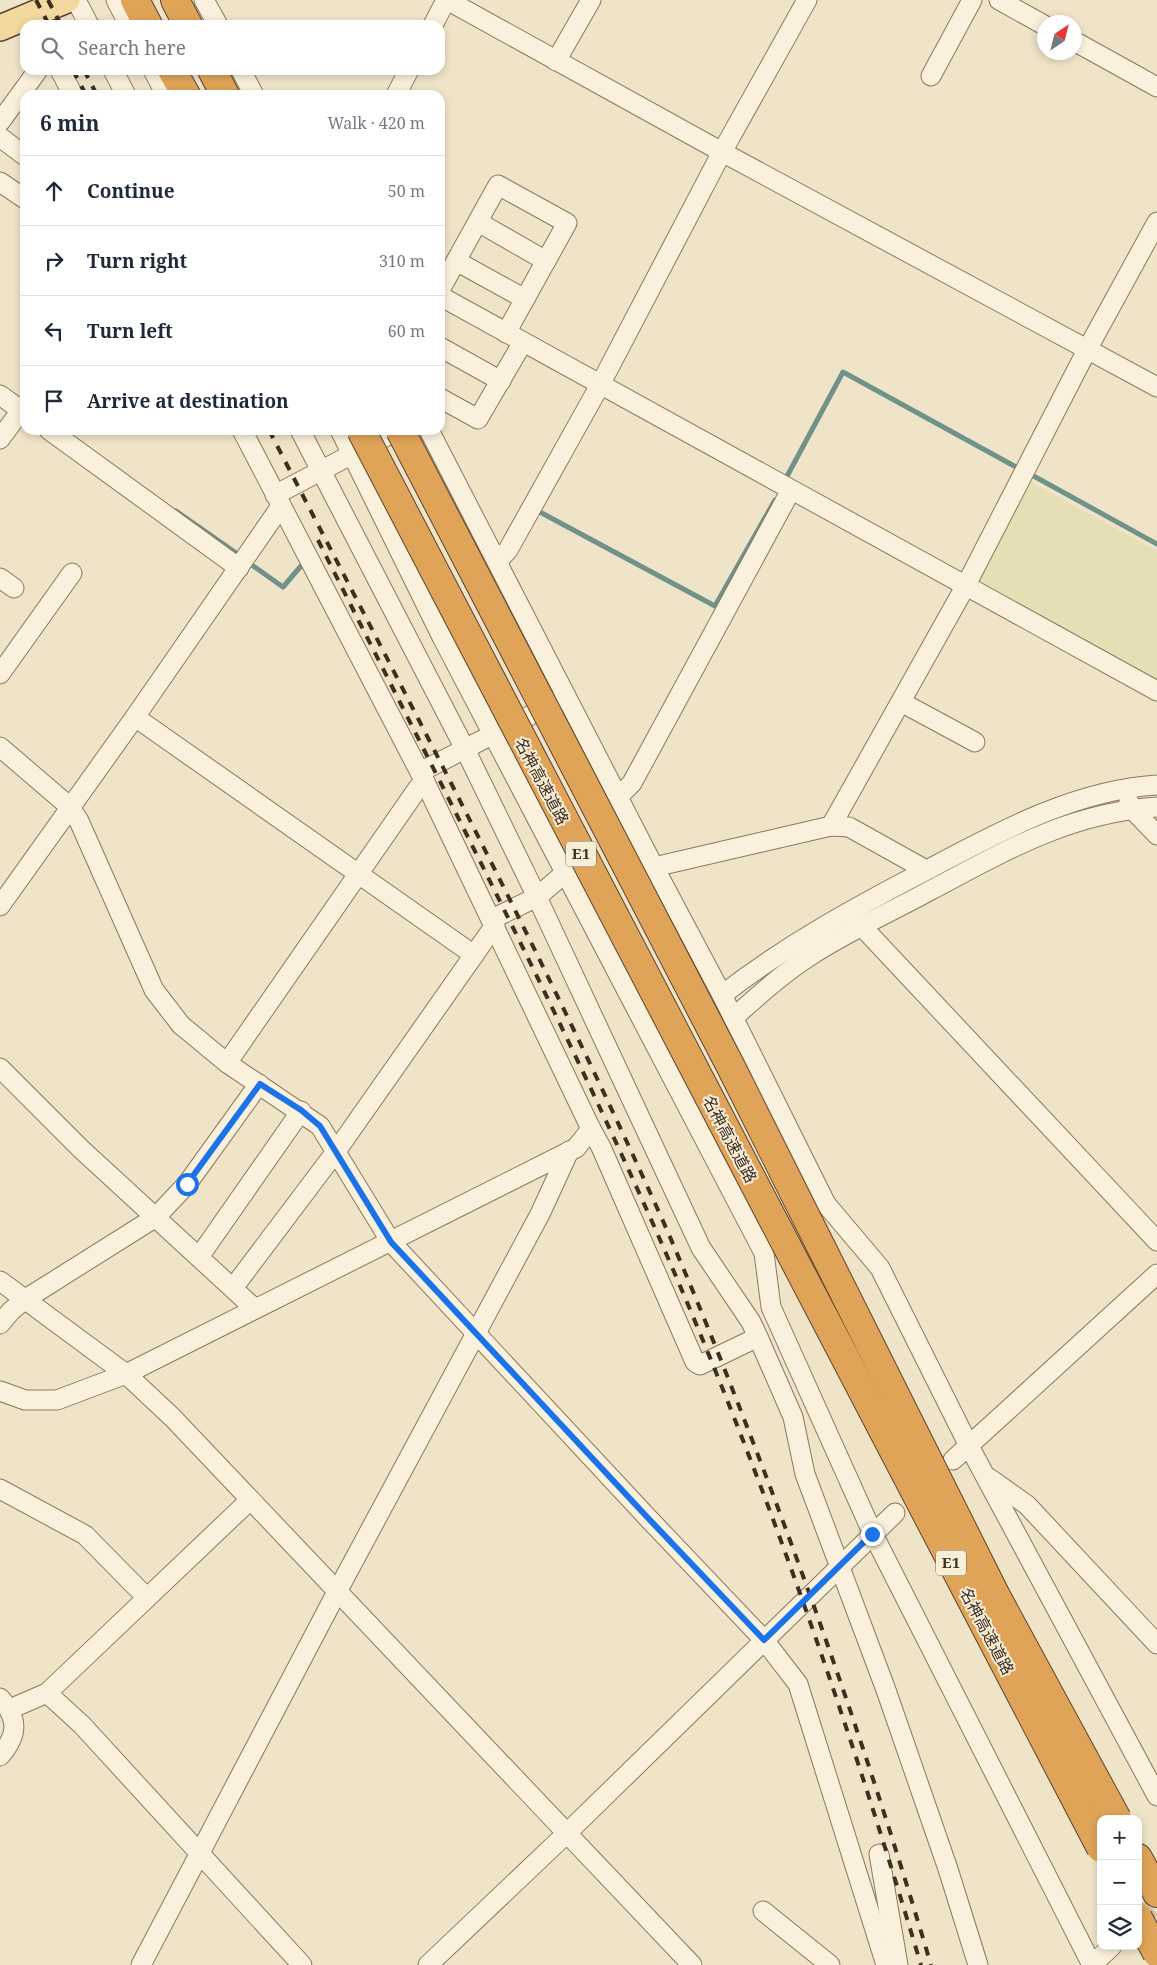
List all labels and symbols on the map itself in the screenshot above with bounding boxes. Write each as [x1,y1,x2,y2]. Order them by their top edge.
north arrow [1037,15,1082,60]
street label: 名神高速道路 [510,733,574,829]
road number: E1 [566,842,596,866]
street label: 名神高速道路 [698,1091,762,1187]
route start [176,1173,199,1196]
route end [861,1523,884,1546]
road number: E1 [936,1550,966,1576]
street label: 名神高速道路 [955,1583,1019,1679]

